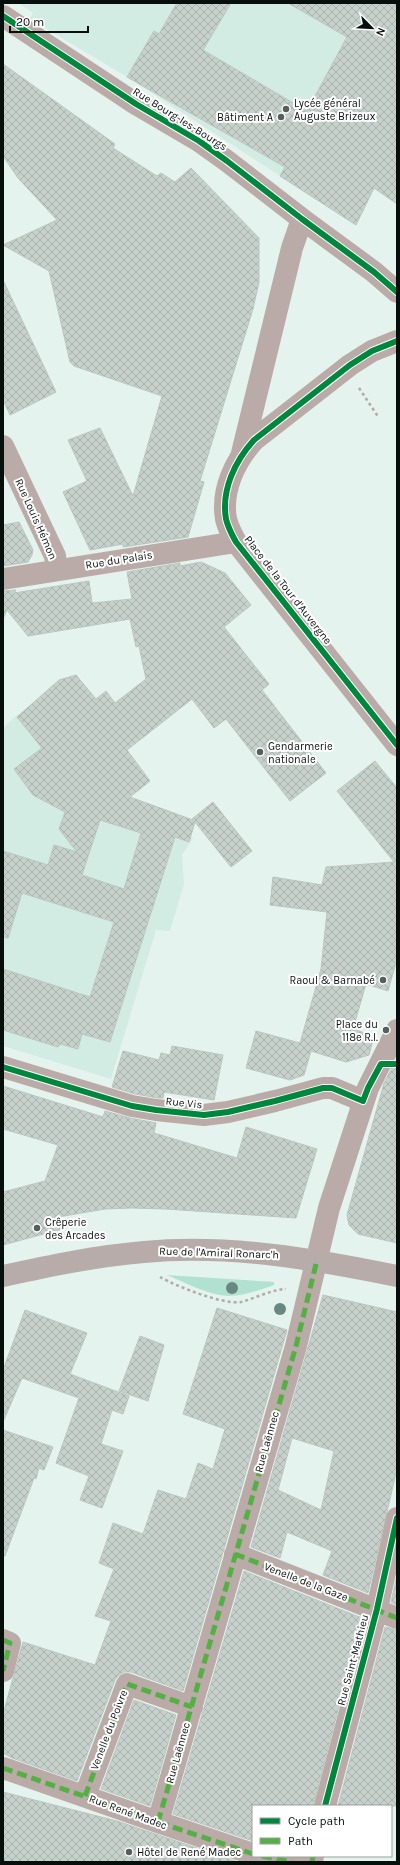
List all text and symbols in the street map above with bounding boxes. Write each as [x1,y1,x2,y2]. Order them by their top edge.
scale bar [10,8,88,34]
north arrow [352,8,392,48]
text: 20 m [16,15,44,29]
text: N [373,26,388,38]
street label: Rue Bourg-les-Bourgs [130,85,230,153]
place label: Lycée général Auguste Brizeux [294,97,376,123]
marker: Lycée général Auguste Brizeux [281,104,291,114]
place label: Bâtiment A [217,111,274,124]
marker: Bâtiment A [276,112,286,122]
street label: Rue Louis Hémon [12,477,60,561]
street label: Place de la Tour d'Auvergne [242,533,335,647]
street label: Rue du Palais [85,548,154,572]
place label: Gendarmerie nationale [268,740,333,766]
marker: Gendarmerie nationale [255,747,265,757]
place label: Raoul & Barnabé [289,974,375,987]
marker: Raoul & Barnabé [378,975,388,985]
place label: Place du 118e R.I. [336,1018,378,1044]
marker: Place du 118e R.I. [381,1025,391,1035]
street label: Rue Vis [165,1095,203,1111]
place label: Crêperie des Arcades [45,1216,106,1242]
marker: Crêperie des Arcades [32,1223,42,1233]
street label: Rue de l'Amiral Ronarc'h [159,1244,279,1262]
street label: Rue Laënnec [252,1410,282,1474]
street label: Venelle de la Gaze [262,1560,350,1604]
street label: Rue Saint-Mathieu [335,1613,371,1707]
street label: Venelle du Poivre [88,1688,130,1772]
street label: Rue Laënnec [163,1721,193,1785]
street label: Rue René Madec [87,1792,169,1832]
legend [252,1805,392,1857]
text: Cycle path [288,1814,345,1828]
text: Path [288,1834,313,1848]
place label: Hôtel de René Madec [137,1846,241,1859]
marker: Hôtel de René Madec [124,1847,134,1857]

